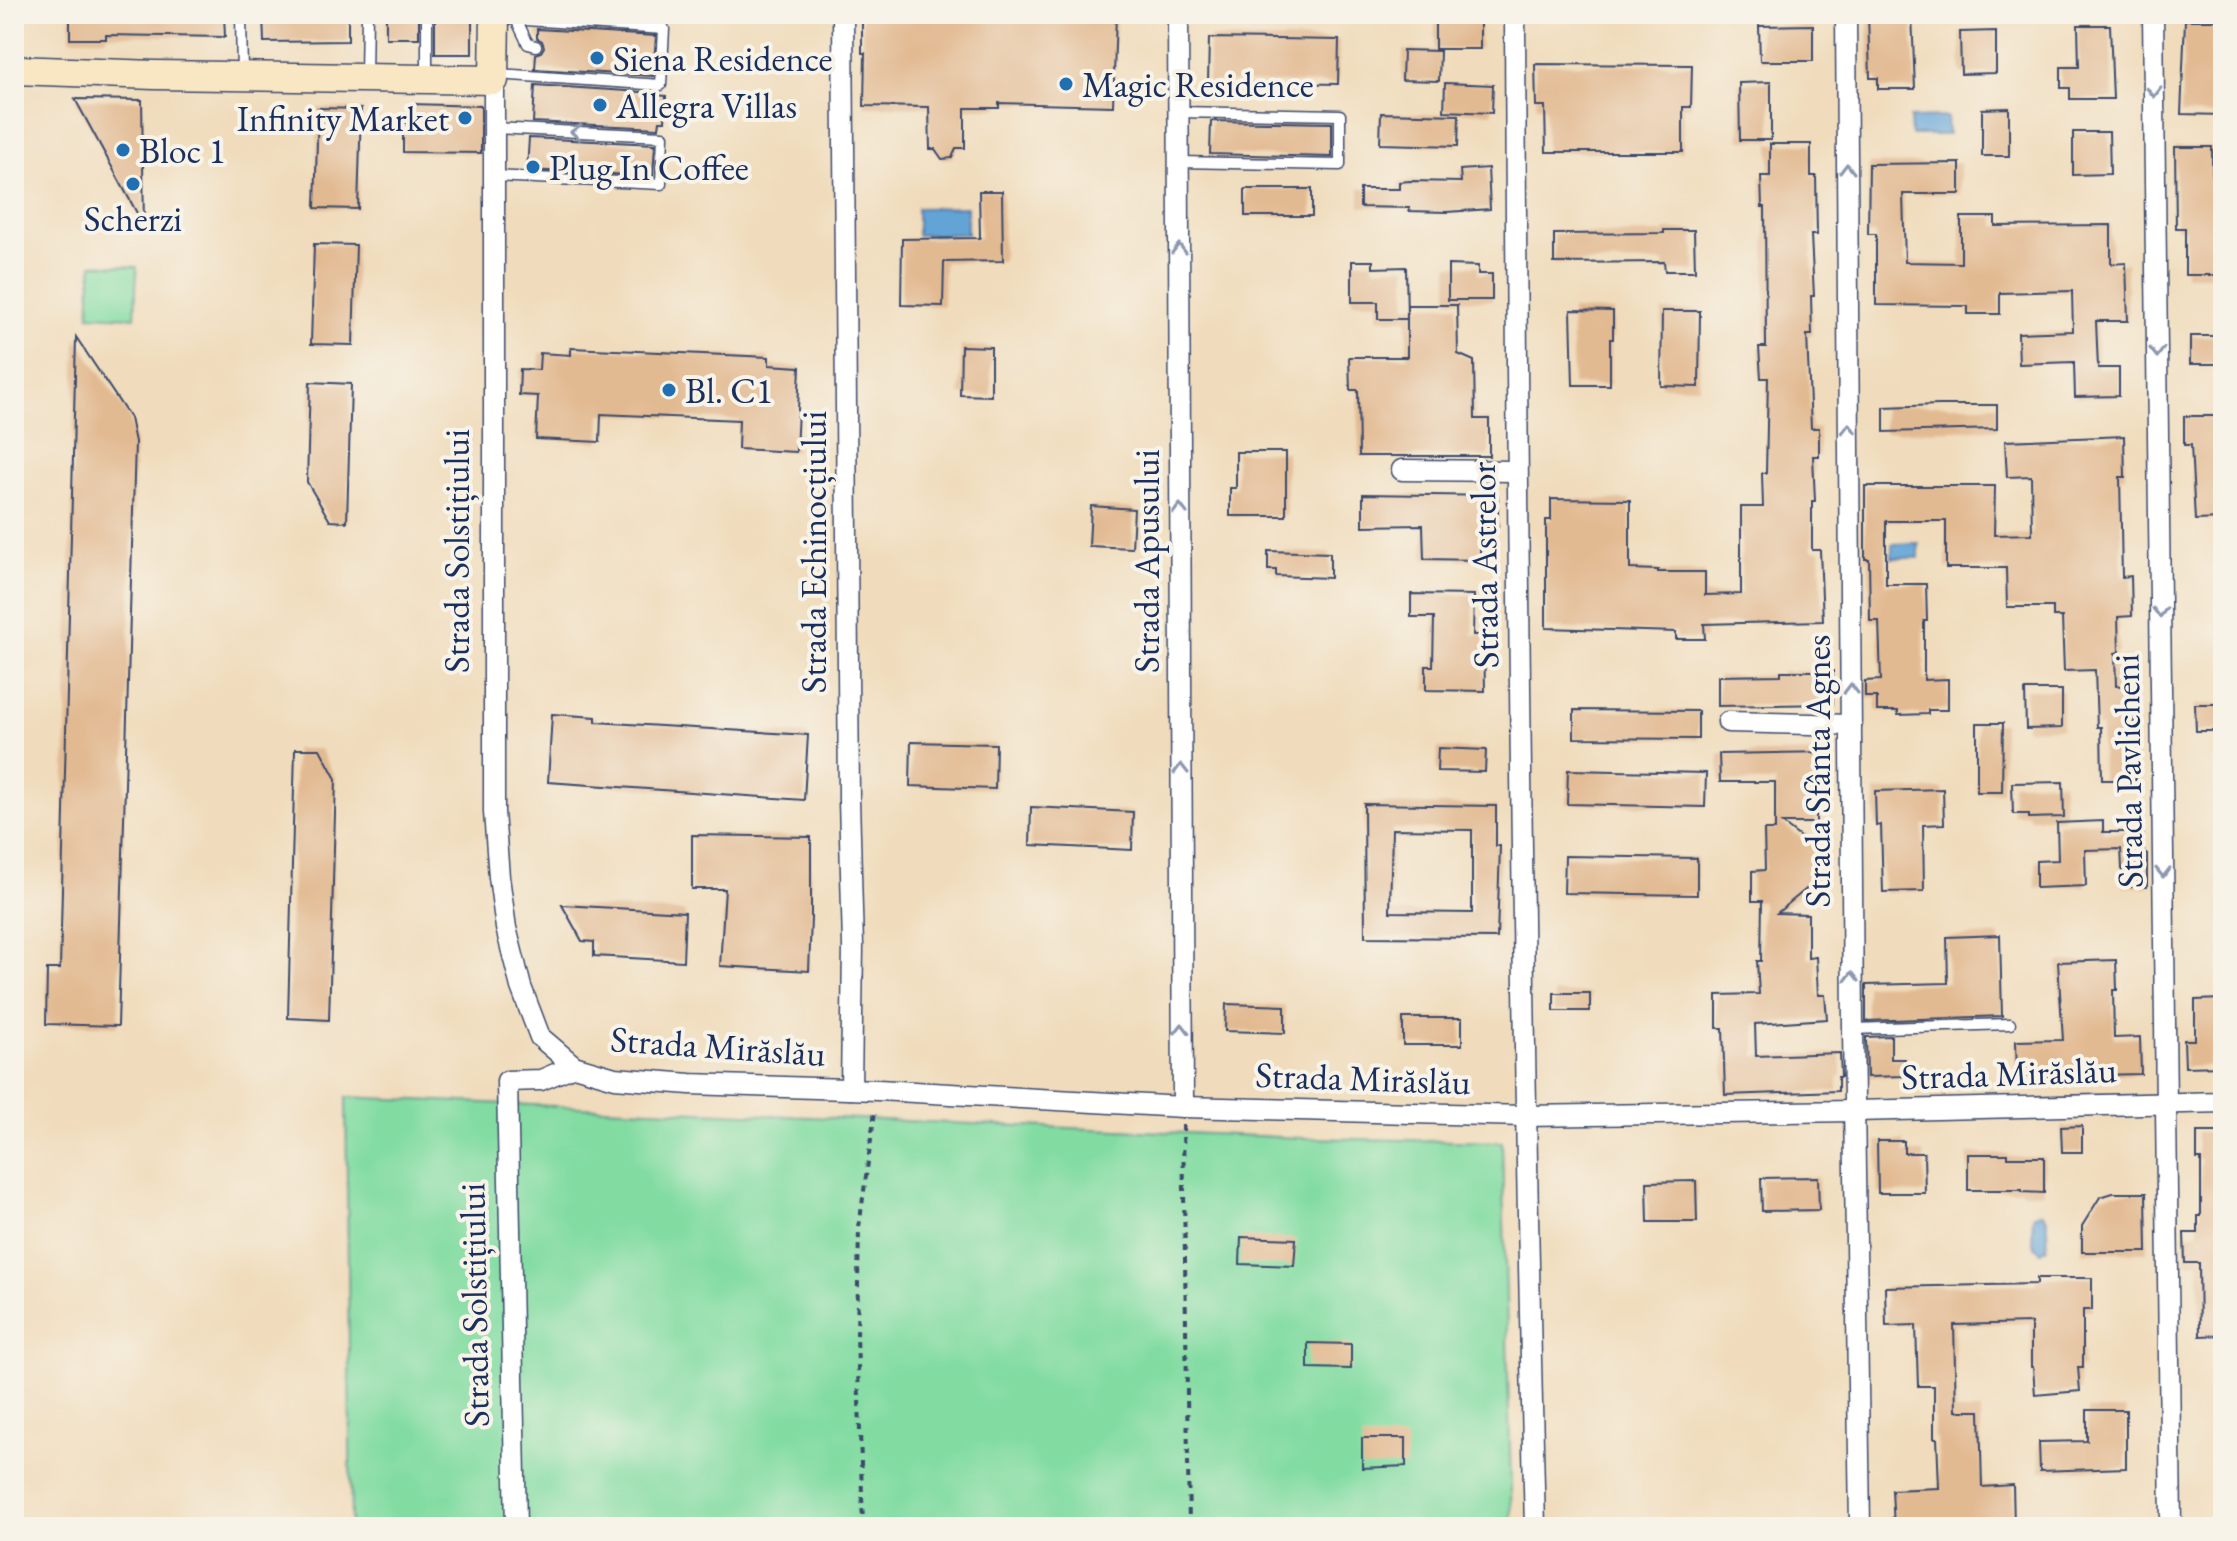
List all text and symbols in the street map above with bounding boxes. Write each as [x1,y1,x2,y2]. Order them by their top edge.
place label: Siena Residence [613,35,833,82]
marker: Siena Residence [588,49,606,67]
place label: Magic Residence [1082,61,1314,108]
marker: Magic Residence [1057,75,1075,93]
place label: Allegra Villas [615,82,797,129]
one-way arrow [2145,86,2163,99]
place label: Infinity Market [237,95,450,142]
marker: Allegra Villas [591,96,609,114]
marker: Infinity Market [456,109,474,127]
one-way arrow [569,124,582,141]
place label: Bloc 1 [139,127,226,174]
marker: Bloc 1 [114,141,132,159]
place label: Plug In Coffee [549,144,749,191]
marker: Plug In Coffee [524,158,542,176]
one-way arrow [1838,162,1856,175]
marker: Scherzi [124,175,142,193]
place label: Scherzi [84,195,182,242]
one-way arrow [1170,242,1188,255]
one-way arrow [2148,346,2166,359]
place label: Bl. C1 [685,367,773,414]
marker: Bl. C1 [660,381,678,399]
street label: Strada Echinocțiului [790,411,837,693]
one-way arrow [1840,422,1858,435]
street label: Strada Solstițiului [433,429,480,673]
street label: Strada Apusului [1123,449,1170,673]
street label: Strada Astrelor [1459,461,1509,669]
one-way arrow [1171,502,1189,515]
one-way arrow [2151,606,2169,619]
street label: Strada Sfânta Agnes [1794,635,1841,908]
street label: Strada Pavlicheni [2102,653,2154,889]
one-way arrow [1842,682,1860,695]
one-way arrow [1172,762,1190,775]
one-way arrow [2154,866,2171,879]
one-way arrow [1844,970,1861,983]
street label: Strada Mirăslău [609,1015,827,1077]
one-way arrow [1173,1022,1191,1035]
street label: Strada Mirăslău [1901,1046,2118,1100]
street label: Strada Mirăslău [1255,1051,1472,1105]
street label: Strada Solstițiului [448,1182,500,1427]

